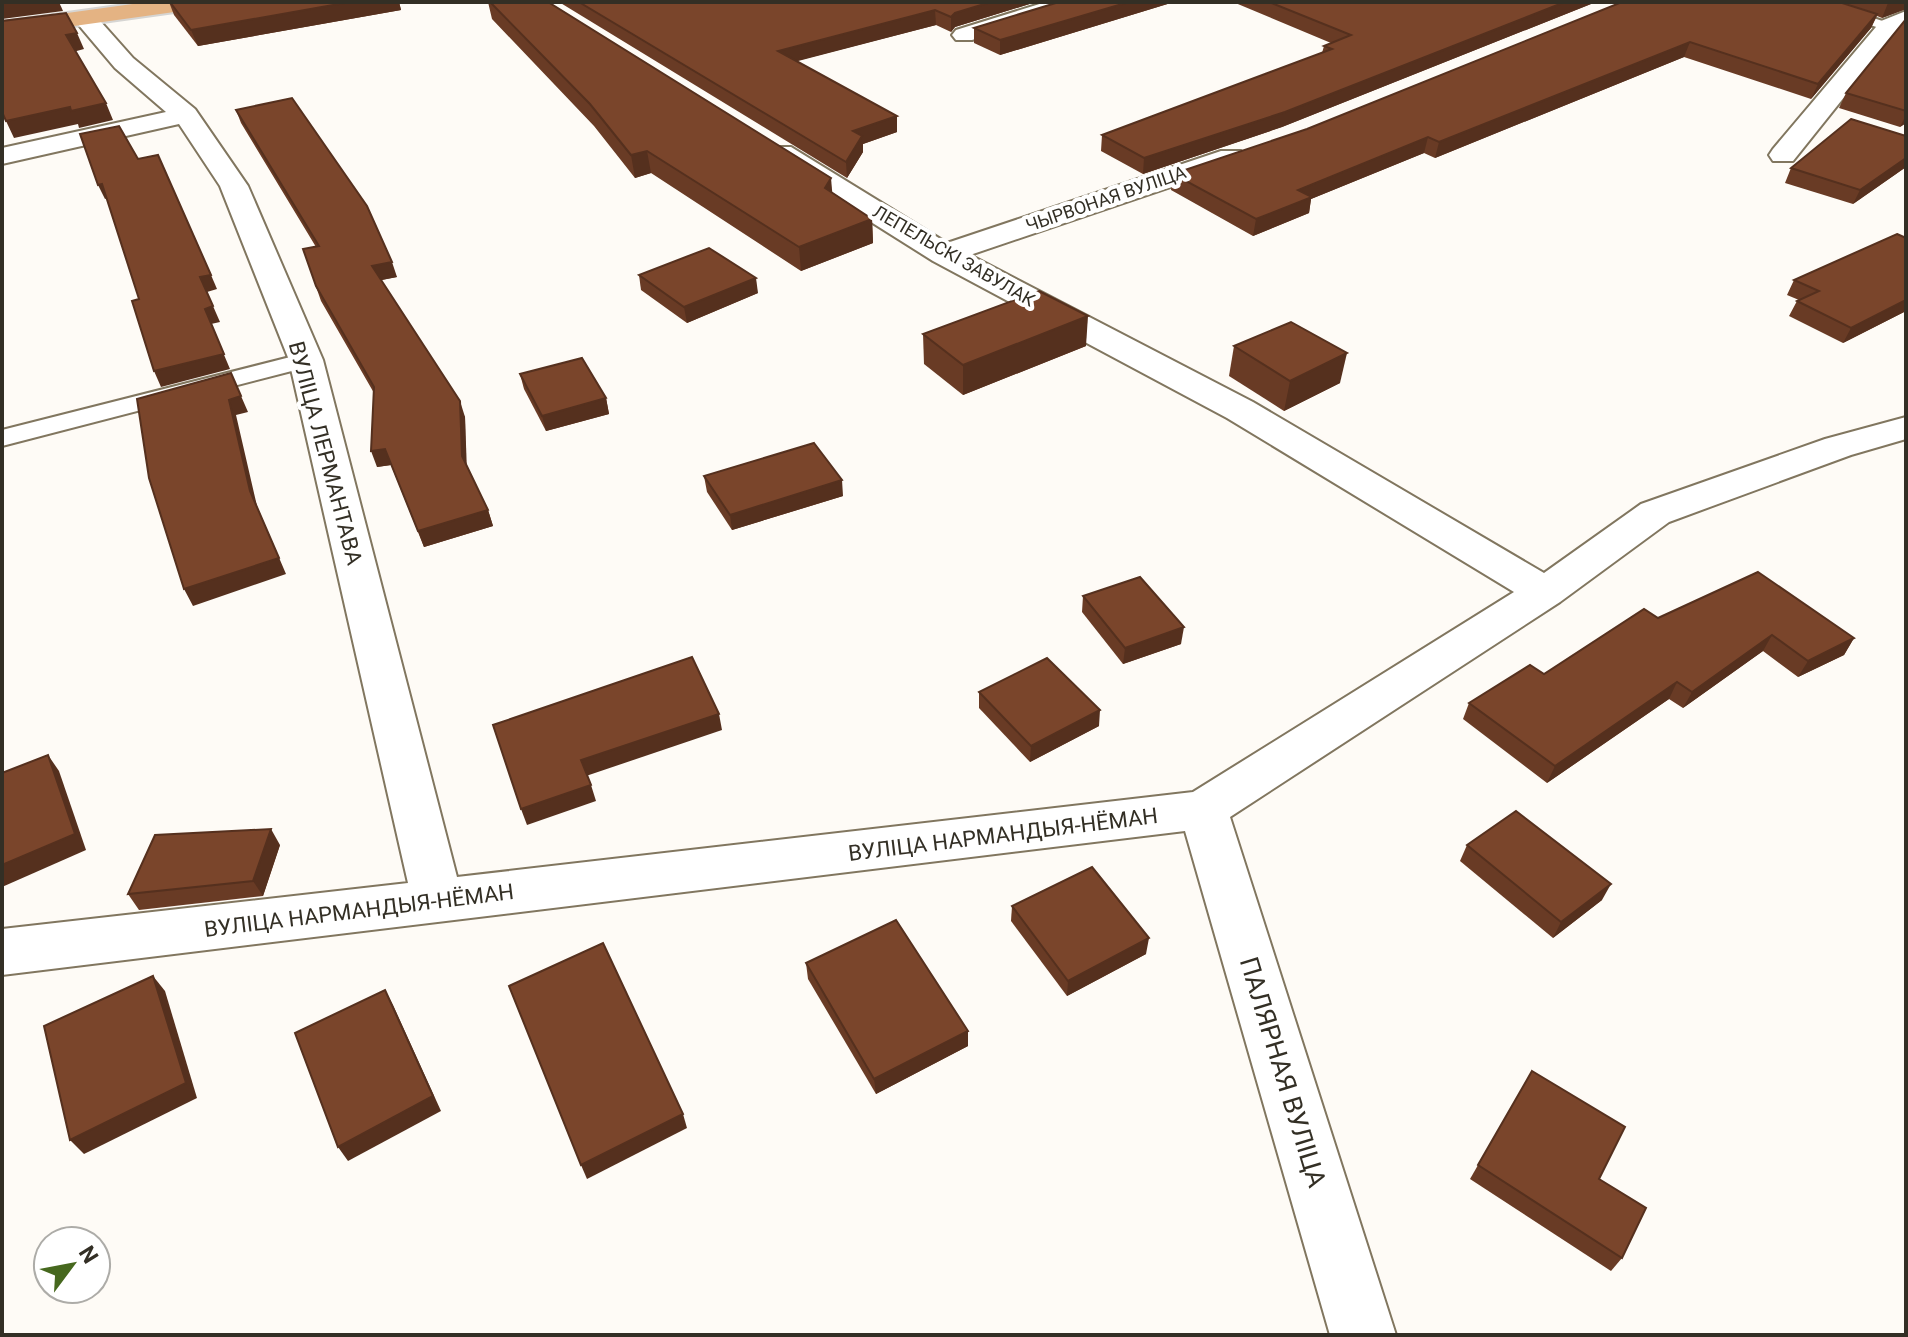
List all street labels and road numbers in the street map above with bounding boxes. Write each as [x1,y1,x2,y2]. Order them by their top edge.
street label: ЧЫРВОНАЯ ВУЛІЦА [1023,161,1189,236]
street label: ЛЕПЕЛЬСКІ ЗАВУЛАК [870,201,1039,311]
street label: ВУЛІЦА ЛЕРМАНТАВА [284,339,368,568]
street label: ВУЛІЦА НАРМАНДЫЯ-НЁМАН [847,803,1159,866]
street label: ВУЛІЦА НАРМАНДЫЯ-НЁМАН [203,879,515,942]
street label: ПАЛЯРНАЯ ВУЛІЦА [1234,953,1332,1191]

